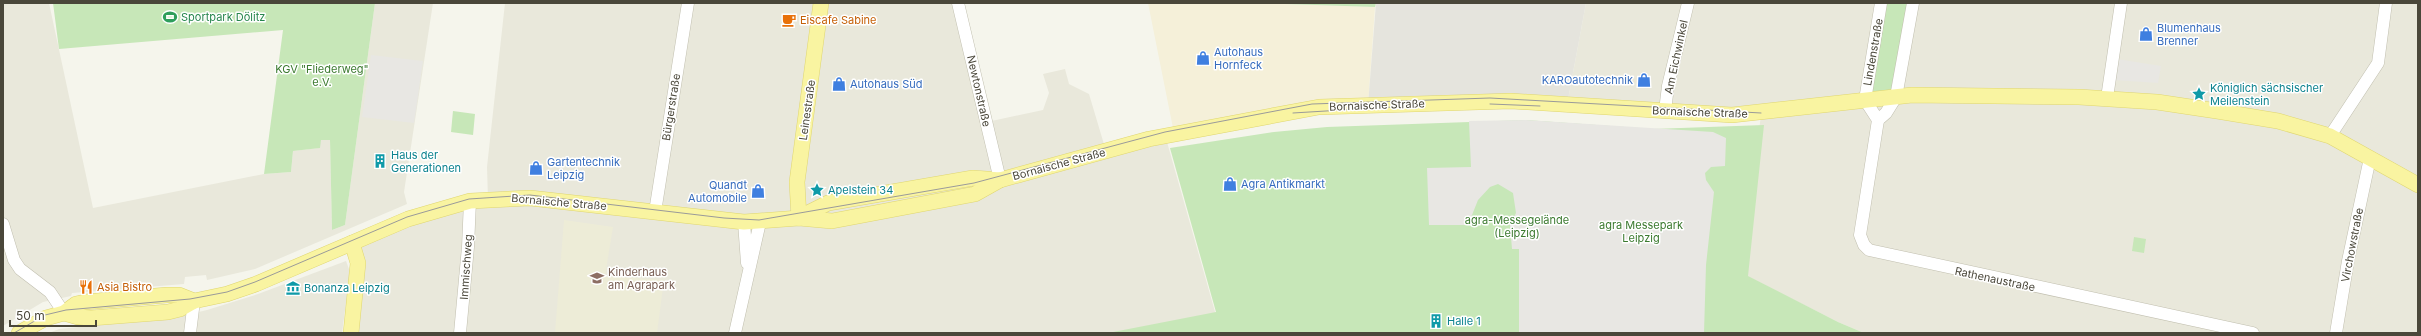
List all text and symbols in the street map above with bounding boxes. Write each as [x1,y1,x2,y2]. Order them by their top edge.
sports icon: Sportpark Dölitz [162,9,178,25]
place label: Sportpark Dölitz [181,10,265,24]
cafe icon: Eiscafe Sabine [781,12,797,28]
place label: Eiscafe Sabine [800,13,876,27]
street label: Lindenstraße [1860,17,1886,87]
street label: Am Eichwinkel [1661,19,1691,95]
place label: Blumenhaus Brenner [2157,21,2221,48]
shop icon: Blumenhaus Brenner [2138,26,2154,42]
place label: Autohaus Hornfeck [1214,45,1263,72]
shop icon: Autohaus Hornfeck [1195,50,1211,66]
street label: Newtonstraße [964,54,994,128]
park label: KGV "Fliederweg" e.V. [275,62,369,89]
street label: Bürgerstraße [659,72,683,142]
shop icon: KAROautotechnik [1636,72,1652,88]
place label: KAROautotechnik [1542,73,1633,87]
shop icon: Autohaus Süd [831,76,847,92]
place label: Autohaus Süd [850,77,923,91]
street label: Leinestraße [796,79,818,141]
place label: Königlich sächsischer Meilenstein [2210,81,2323,108]
place icon: Königlich sächsischer Meilenstein [2191,86,2207,102]
street label: Bornaische Straße [1329,96,1425,114]
street label: Bornaische Straße [1652,103,1748,121]
street label: Bornaische Straße [1011,145,1107,183]
place label: Haus der Generationen [391,148,461,175]
building icon: Haus der Generationen [372,153,388,169]
place label: Gartentechnik Leipzig [547,155,620,182]
shop icon: Gartentechnik Leipzig [528,160,544,176]
shop icon: Agra Antikmarkt [1222,176,1238,192]
place label: Agra Antikmarkt [1241,177,1325,191]
place label: Quandt Automobile [688,178,747,205]
place icon: Apelstein 34 [809,182,825,198]
shop icon: Quandt Automobile [750,183,766,199]
place label: Apelstein 34 [828,183,893,197]
street label: Bornaische Straße [511,191,607,213]
street label: Virchowstraße [2338,207,2366,283]
park label: agra-Messegelände (Leipzig) [1465,213,1569,240]
park label: agra Messepark Leipzig [1599,218,1683,245]
street label: Immischweg [457,234,475,300]
street label: Rathenaustraße [1954,264,2036,294]
place label: Kinderhaus am Agrapark [608,265,675,292]
school or university icon: Kinderhaus am Agrapark [589,270,605,286]
restaurant icon: Asia Bistro [78,279,94,295]
place label: Asia Bistro [97,280,153,294]
museum icon: Bonanza Leipzig [285,280,301,296]
place label: Bonanza Leipzig [304,281,390,295]
scale bar [10,302,96,328]
text: 50 m [16,308,45,323]
building icon: Halle 1 [1428,313,1444,329]
place label: Halle 1 [1447,314,1481,328]

